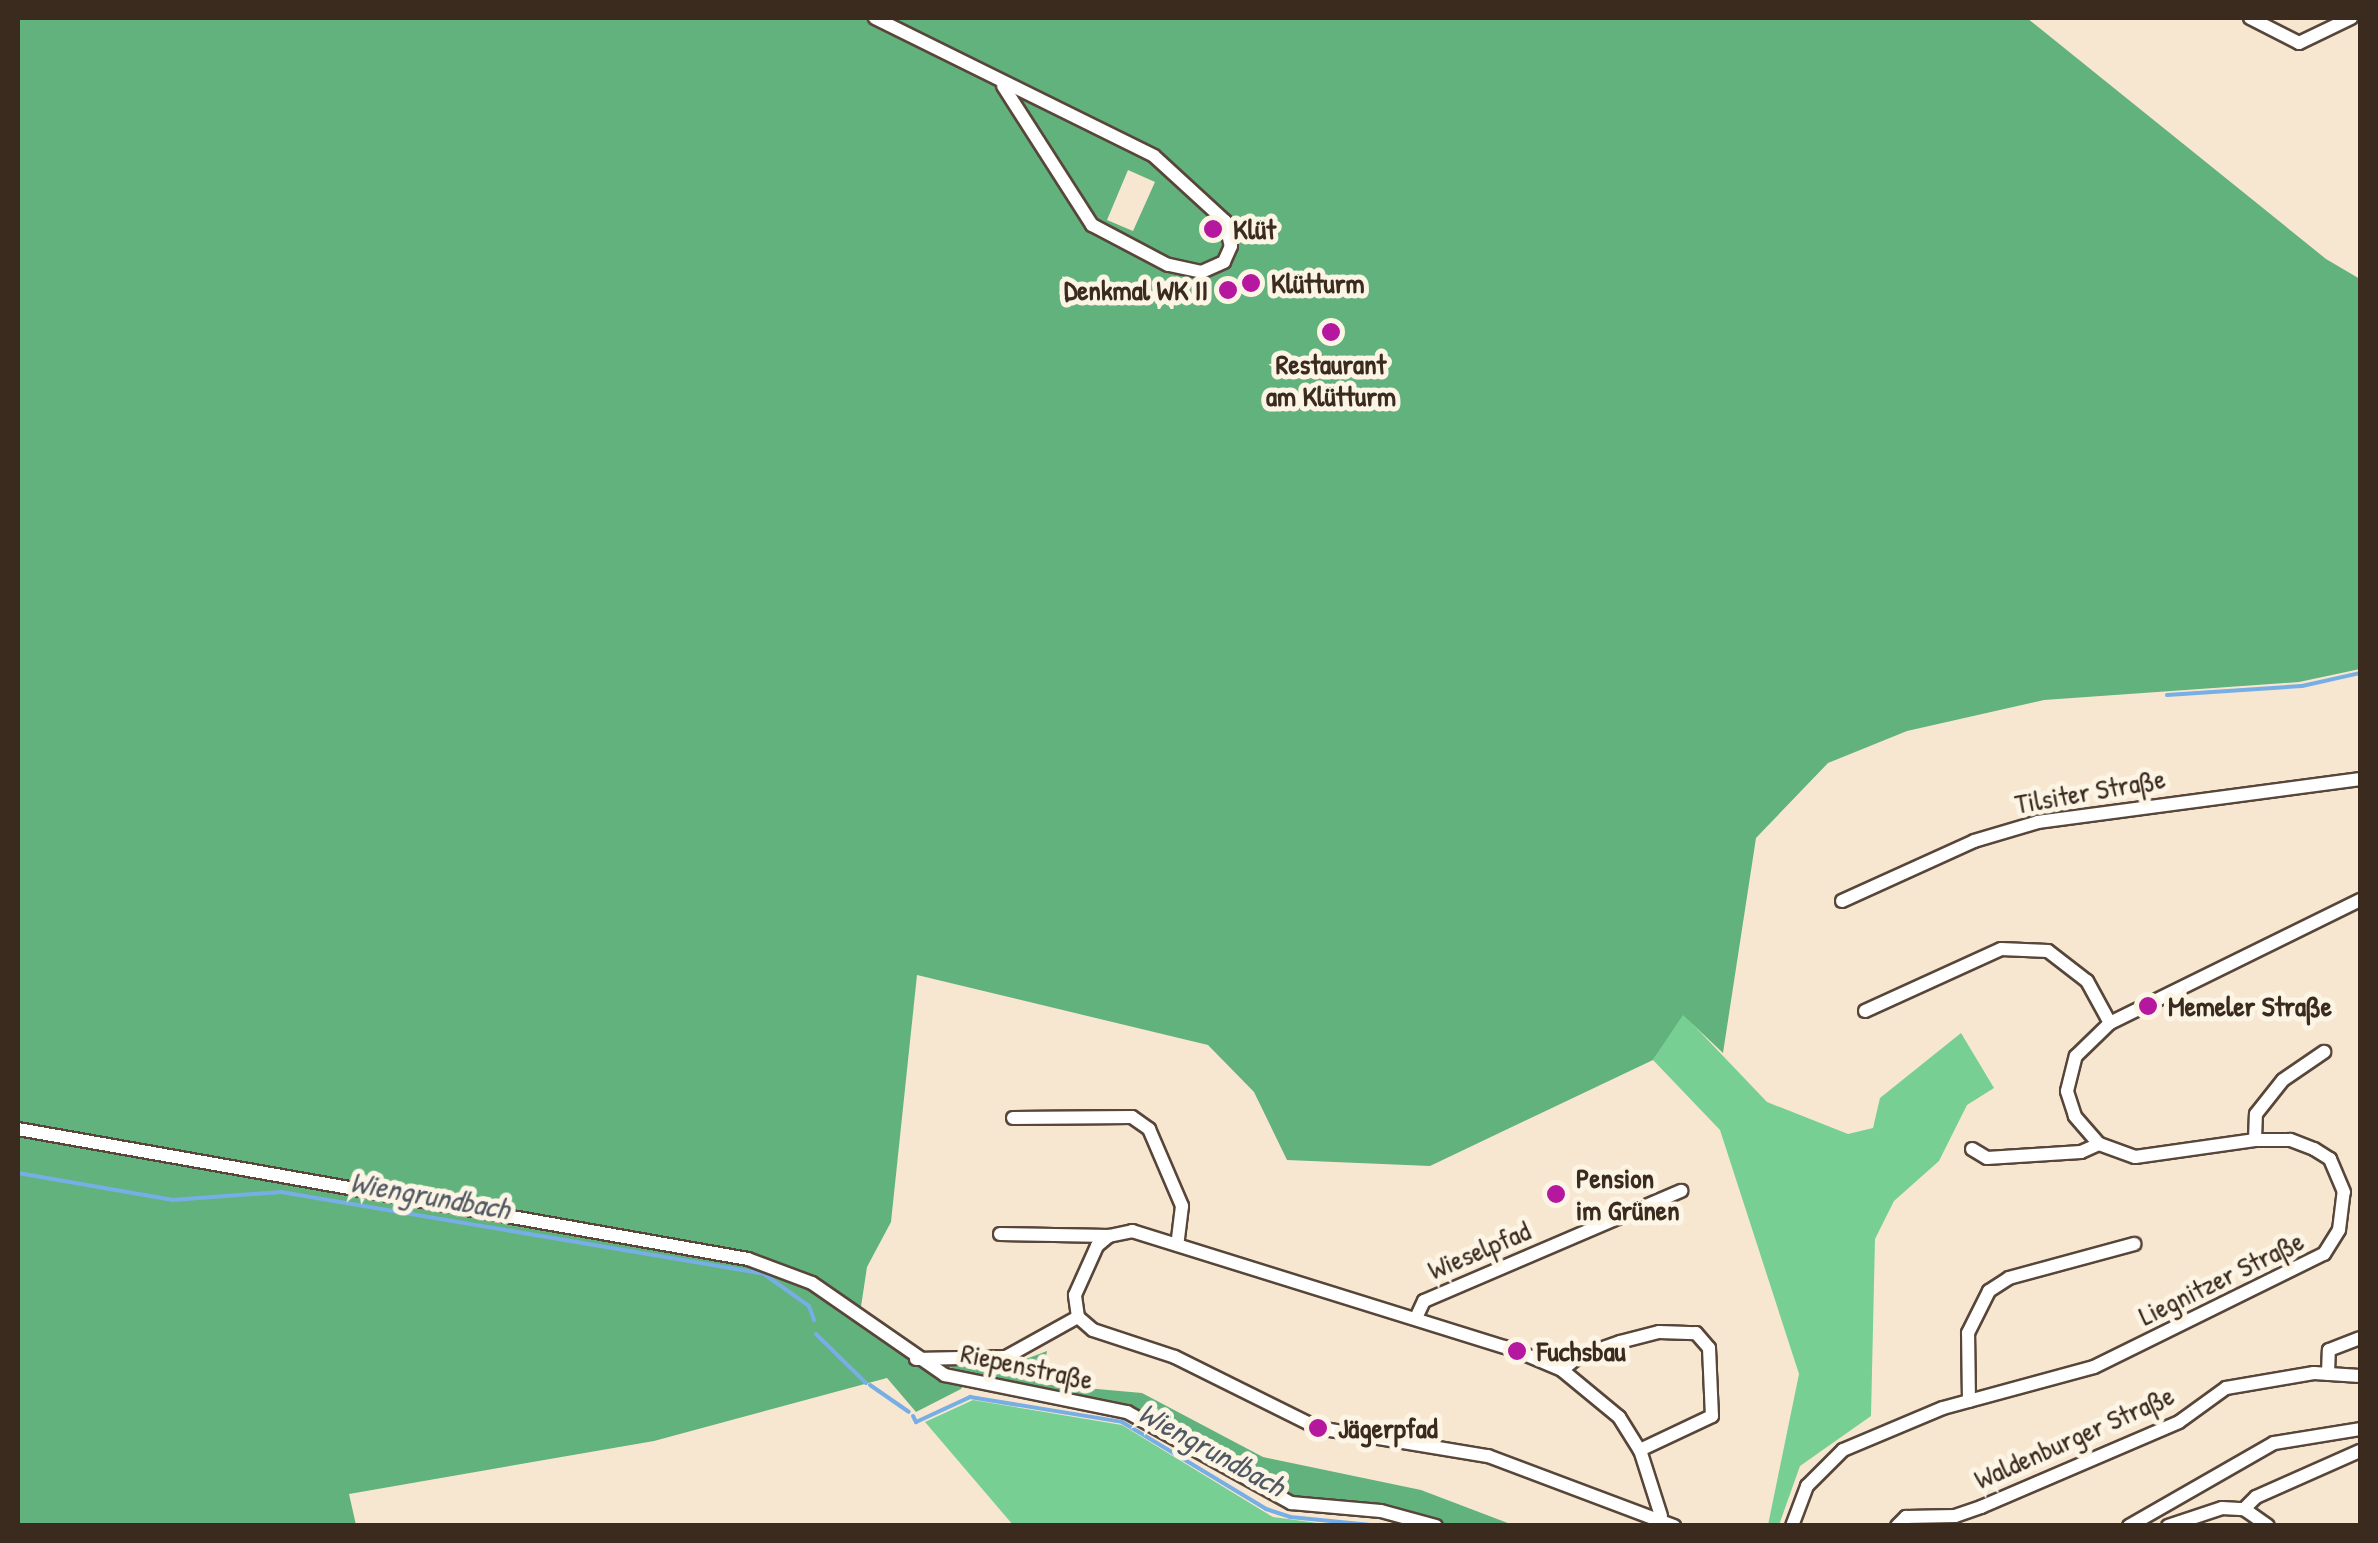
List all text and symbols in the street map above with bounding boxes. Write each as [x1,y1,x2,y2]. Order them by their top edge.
place label: Klüt [1233,212,1276,246]
marker: Klüt [1202,218,1224,240]
place label: Klütturm [1271,266,1365,300]
marker: Klütturm [1240,272,1262,294]
place label: Denkmal WK II [1064,273,1208,307]
marker: Denkmal WK II [1217,279,1239,301]
marker: Restaurant am Klütturm [1320,321,1342,343]
place label: Restaurant am Klütturm [1266,347,1396,413]
street label: Tilsiter Straße [2012,761,2168,821]
place label: Memeler Straße [2168,989,2332,1023]
marker: Memeler Straße [2137,995,2159,1017]
place label: Pension im Grünen [1576,1161,1680,1227]
water label: Wiengrundbach [347,1163,513,1227]
marker: Pension im Grünen [1545,1183,1567,1205]
street label: Wieselpfad [1423,1213,1535,1287]
street label: Liegnitzer Straße [2133,1224,2309,1332]
place label: Fuchsbau [1537,1334,1626,1368]
street label: Riepenstraße [958,1336,1096,1396]
marker: Fuchsbau [1506,1340,1528,1362]
street label: Waldenburger Straße [1969,1378,2179,1496]
water label: Wiengrundbach [1133,1394,1291,1504]
place label: Jägerpfad [1338,1411,1438,1445]
marker: Jägerpfad [1307,1417,1329,1439]

